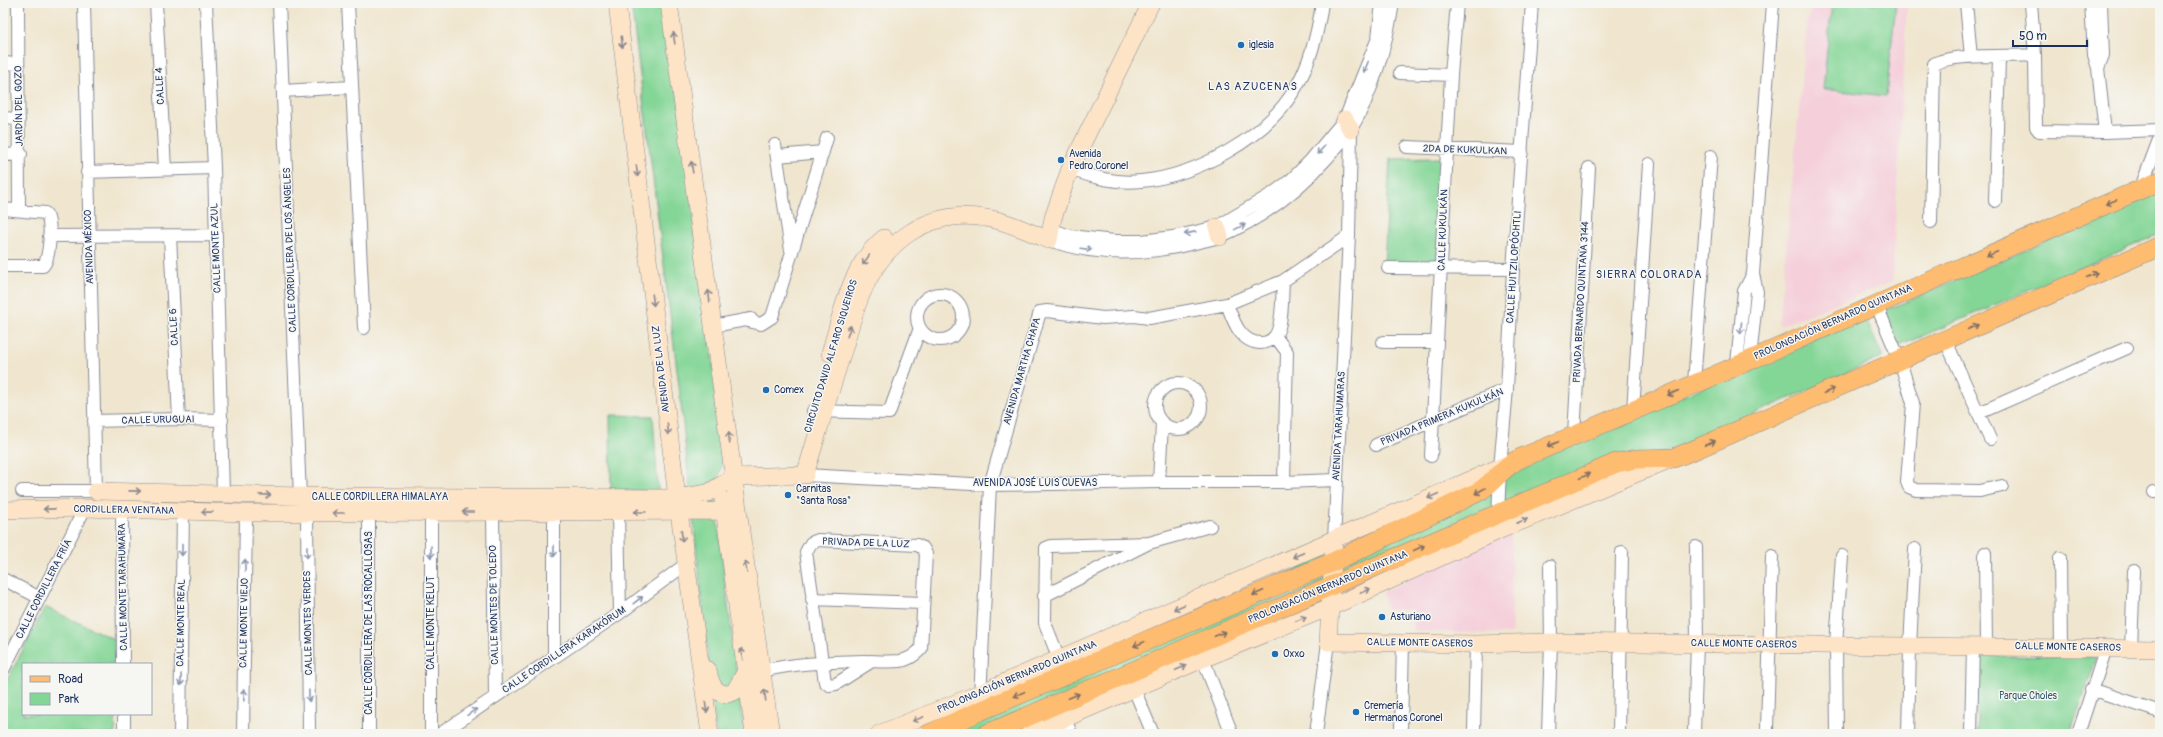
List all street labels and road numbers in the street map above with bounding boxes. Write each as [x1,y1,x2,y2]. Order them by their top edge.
street label: JARDÍN DEL GOZO [11,66,26,146]
street label: CALLE 4 [153,67,167,105]
street label: 2DA DE KUKULKAN [1423,143,1508,157]
street label: CALLE CORDILLERA DE LOS ÁNGELES [280,167,299,333]
street label: CALLE KUKULKÁN [1435,189,1450,271]
street label: CALLE MONTE AZUL [208,202,224,293]
street label: AVENIDA MÉXICO [81,210,96,284]
street label: CALLE HUITZILOPÓCHTLI [1502,210,1524,324]
street label: PRIVADA BERNARDO QUINTANA 3144 [1571,221,1591,383]
street label: CIRCUITO DAVID ALFARO SIQUEIROS [802,278,860,434]
street label: PROLONGACIÓN BERNARDO QUINTANA [1751,280,1914,362]
street label: CALLE 6 [167,308,181,346]
street label: AVENIDA MARTHA CHAPA [1001,316,1043,426]
street label: AVENIDA DE LA LUZ [650,324,672,413]
street label: AVENIDA TARAHUMARAS [1330,371,1348,481]
street label: PRIVADA PRIMERA KUKULKÁN [1378,385,1505,448]
street label: CALLE URUGUAI [121,413,195,427]
street label: AVENIDA JOSÉ LUIS CUEVAS [973,476,1097,489]
street label: CALLE CORDILLERA HIMALAYA [312,491,449,503]
street label: CORDILLERA VENTANA [73,503,175,517]
street label: CALLE MONTE TARAHUMARA [116,523,130,651]
street label: CALLE CORDILLERA DE LAS ROCALLOSAS [363,531,375,715]
street label: PRIVADA DE LA LUZ [822,535,910,551]
street label: CALLE CORDILLERA FRÍA [13,536,75,641]
street label: CALLE MONTES DE TOLEDO [487,545,501,665]
street label: PROLONGACIÓN BERNARDO QUINTANA [1246,546,1410,626]
street label: CALLE MONTES VERDES [301,570,315,675]
street label: CALLE MONTE KELUT [425,576,437,670]
street label: CALLE MONTE VIEJO [237,578,251,668]
street label: CALLE MONTE REAL [174,579,188,667]
street label: CALLE CORDILLERA KARAKÓRUM [499,602,628,696]
street label: PROLONGACIÓN BERNARDO QUINTANA [935,636,1099,716]
street label: CALLE MONTE CASEROS [1367,636,1473,650]
street label: CALLE MONTE CASEROS [1691,637,1797,651]
street label: CALLE MONTE CASEROS [2015,640,2121,654]

